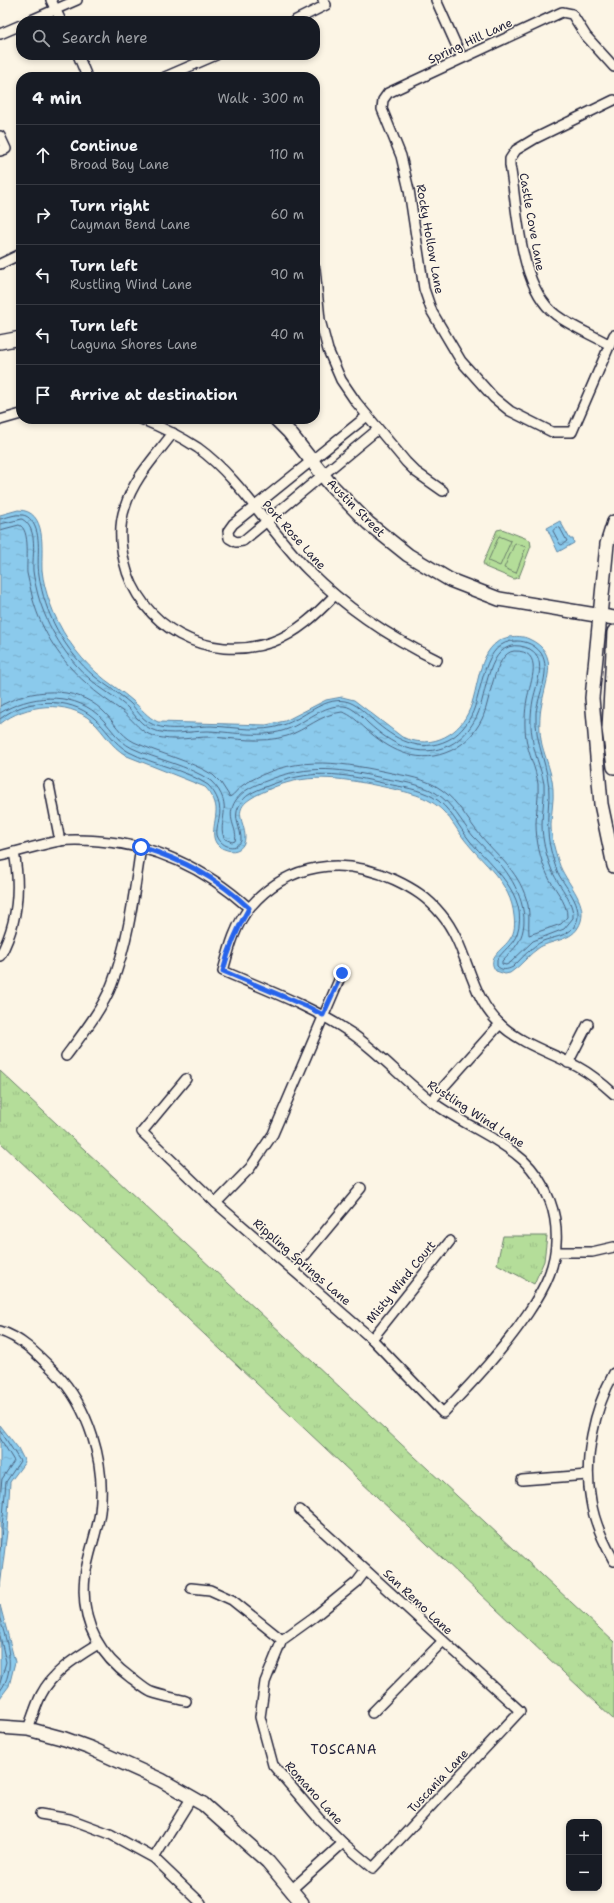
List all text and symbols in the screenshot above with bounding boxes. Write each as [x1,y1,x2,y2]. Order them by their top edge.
street label: Spring Hill Lane [425,14,515,68]
search box [16,16,320,60]
icon: search [30,27,52,49]
text: Search here [62,28,148,48]
text: 4 min [32,87,82,109]
text: Walk · 300 m [217,90,304,107]
text: Continue [70,136,138,156]
icon: ahead [32,144,54,166]
text: 110 m [269,146,304,163]
text: Broad Bay Lane [70,156,169,173]
street label: Castle Cove Lane [516,172,549,272]
street label: Rocky Hollow Lane [412,183,448,295]
text: Turn right [70,196,150,216]
icon: right [32,204,54,226]
text: 60 m [271,206,304,223]
text: Cayman Bend Lane [70,216,190,233]
text: Turn left [70,256,138,276]
icon: left [32,264,54,286]
text: 90 m [270,266,304,283]
text: Rustling Wind Lane [70,276,192,293]
text: Turn left [70,316,138,336]
icon: left [32,324,54,346]
text: 40 m [270,326,304,343]
text: Laguna Shores Lane [70,336,197,353]
icon: arrive [32,384,54,406]
text: Arrive at destination [70,385,238,405]
street label: Austin Street [323,475,389,541]
street label: Port Rose Lane [259,497,330,573]
route start [132,838,150,856]
route end [333,964,351,982]
street label: Rustling Wind Lane [424,1077,528,1152]
street label: Rippling Springs Lane [250,1215,354,1309]
street label: Misty Wind Court [363,1237,439,1327]
street label: San Remo Lane [380,1566,456,1639]
district label: TOSCANA [311,1741,377,1758]
street label: Tuscania Lane [404,1745,472,1816]
street label: Romano Lane [281,1758,347,1828]
map controls [566,1819,602,1891]
button: + [566,1819,602,1855]
button: − [566,1855,602,1891]

